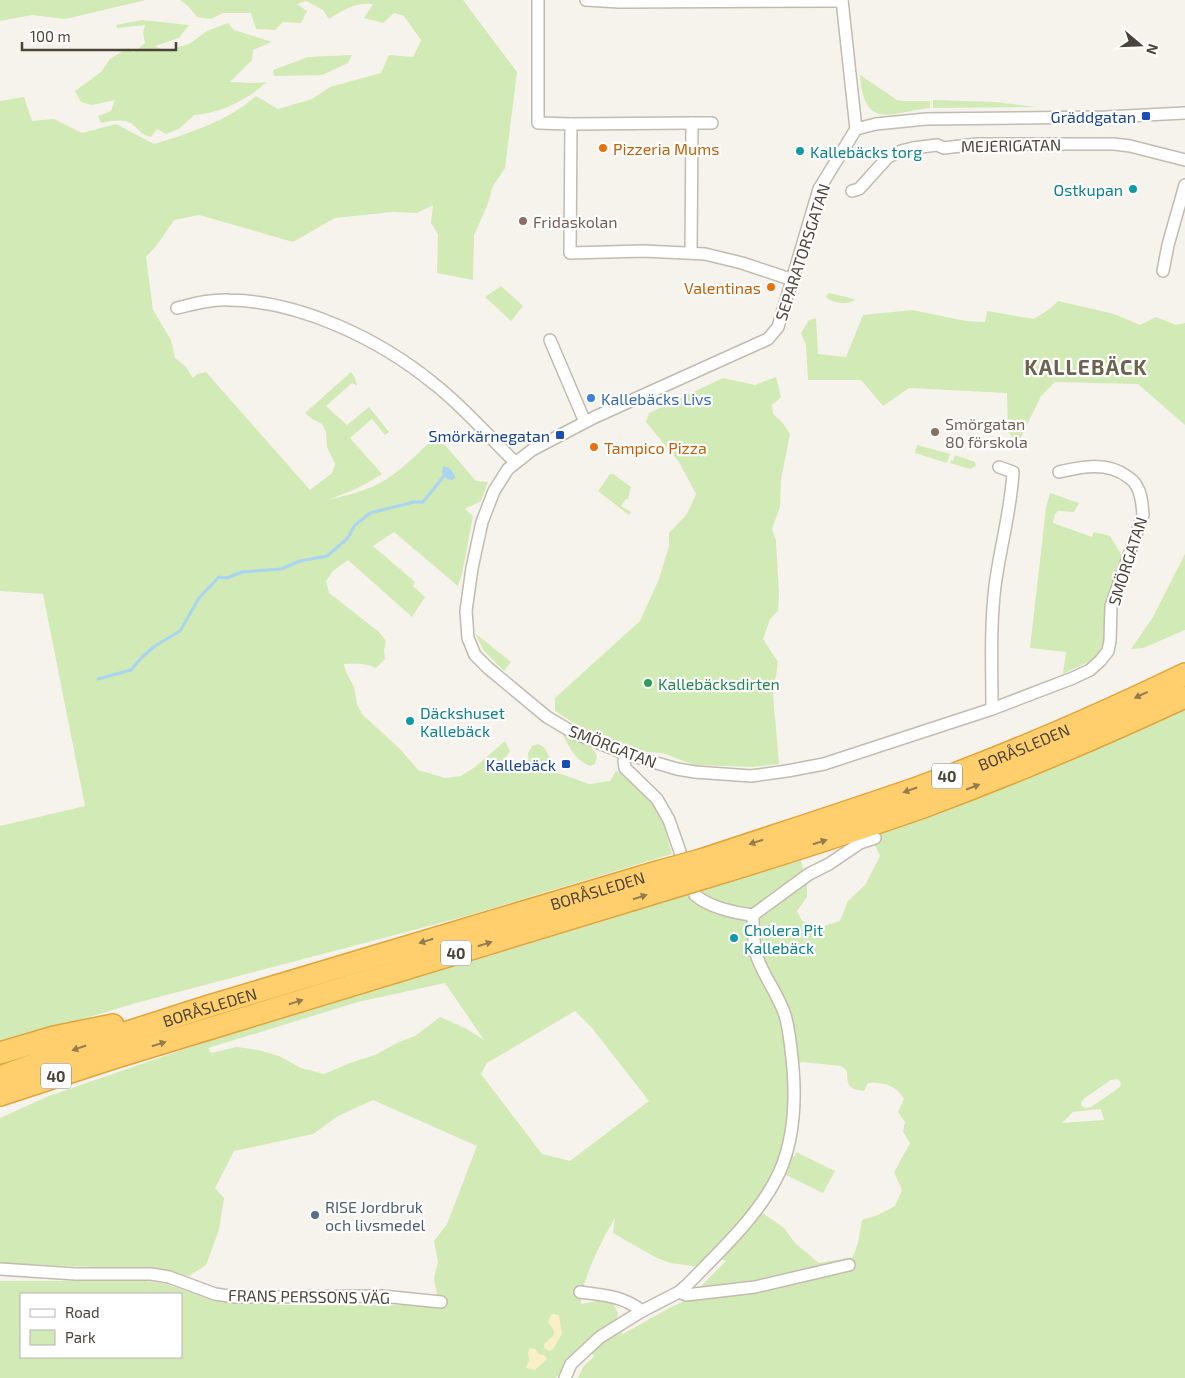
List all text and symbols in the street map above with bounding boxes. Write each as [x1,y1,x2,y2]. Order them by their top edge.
scale bar [22,20,176,52]
north arrow [1115,20,1165,70]
text: 100 m [30,27,71,45]
text: N [1143,42,1162,57]
place label: Gräddgatan [1051,107,1136,126]
marker: Gräddgatan [1140,110,1152,122]
street label: MEJERIGATAN [961,135,1061,155]
place label: Pizzeria Mums [613,139,719,158]
marker: Pizzeria Mums [597,142,609,154]
place label: Kallebäcks torg [810,142,922,161]
marker: Kallebäcks torg [794,145,806,157]
place label: Ostkupan [1053,180,1123,199]
street label: SEPARATORSGATAN [771,181,833,323]
marker: Ostkupan [1127,183,1139,195]
place label: Fridaskolan [533,212,618,231]
marker: Fridaskolan [517,215,529,227]
place label: Valentinas [684,278,761,297]
marker: Valentinas [765,281,777,293]
district label: KALLEBÄCK [1024,354,1148,379]
place label: Kallebäcks Livs [601,389,712,408]
marker: Kallebäcks Livs [585,392,597,404]
place label: Smörgatan 80 förskola [945,414,1028,451]
place label: Smörkärnegatan [428,426,550,445]
marker: Smörgatan 80 förskola [929,426,941,438]
marker: Smörkärnegatan [554,429,566,441]
place label: Tampico Pizza [604,438,707,457]
marker: Tampico Pizza [588,441,600,453]
street label: SMÖRGATAN [1104,514,1150,608]
place label: Kallebäcksdirten [658,674,780,693]
marker: Kallebäcksdirten [642,677,654,689]
one-way arrow [1134,691,1148,699]
place label: Däckshuset Kallebäck [420,703,505,740]
marker: Däckshuset Kallebäck [404,715,416,727]
street label: BORÅSLEDEN [975,719,1072,774]
street label: SMÖRGATAN [567,721,659,771]
place label: Kallebäck [486,755,556,774]
marker: Kallebäck [560,758,572,770]
road number: 40 [932,764,962,788]
one-way arrow [966,783,981,791]
one-way arrow [902,786,917,794]
one-way arrow [813,837,828,845]
one-way arrow [748,838,763,846]
street label: BORÅSLEDEN [548,867,647,913]
one-way arrow [633,893,648,900]
place label: Cholera Pit Kallebäck [744,920,823,957]
marker: Cholera Pit Kallebäck [728,932,740,944]
one-way arrow [418,937,433,945]
one-way arrow [477,939,492,947]
road number: 40 [441,940,471,966]
street label: BORÅSLEDEN [160,983,259,1030]
one-way arrow [288,997,303,1005]
one-way arrow [152,1039,167,1047]
one-way arrow [71,1044,86,1052]
road number: 40 [41,1064,71,1088]
place label: RISE Jordbruk och livsmedel [325,1197,425,1234]
marker: RISE Jordbruk och livsmedel [309,1209,321,1221]
street label: FRANS PERSSONS VÄG [228,1285,390,1307]
legend [20,1293,182,1358]
text: Road [65,1303,100,1321]
text: Park [65,1328,96,1346]

